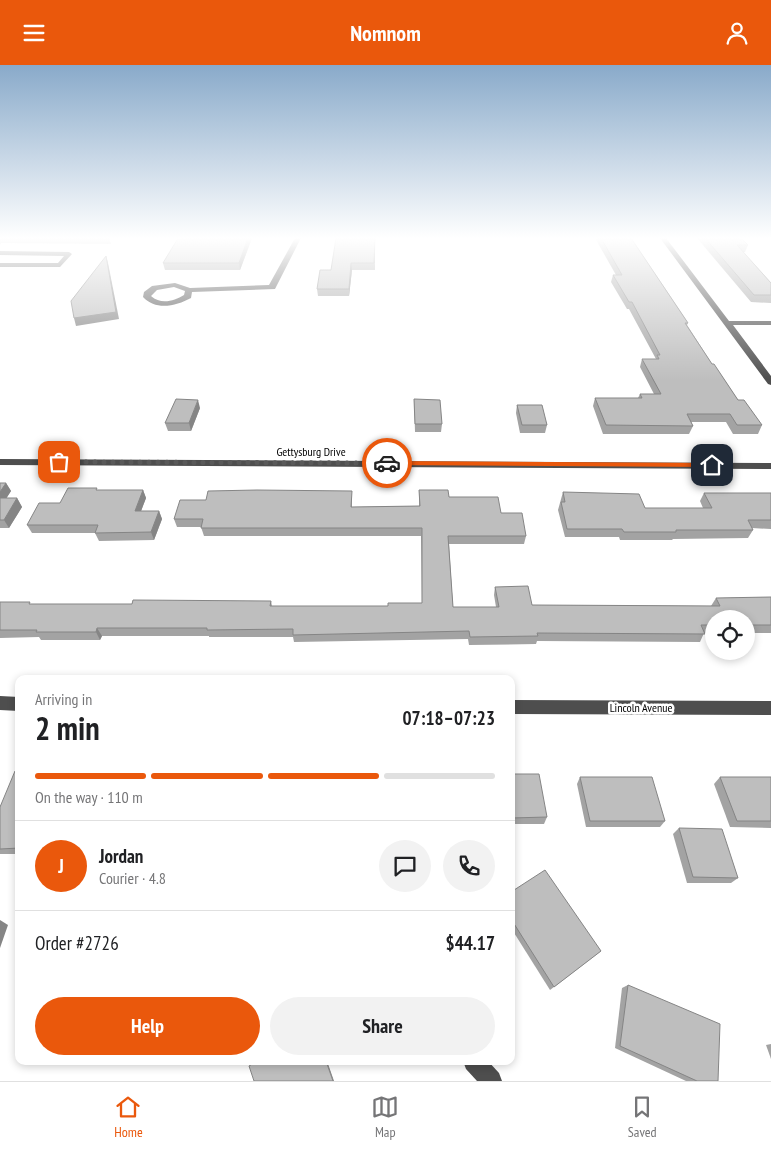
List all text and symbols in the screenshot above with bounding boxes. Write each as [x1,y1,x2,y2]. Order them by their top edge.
icon: menu [20,19,48,47]
text: Nomnom [350,19,421,47]
icon: person [723,19,751,47]
courier [362,438,412,488]
pin [38,441,80,483]
street label: Gettysburg Drive [276,444,346,459]
pin [691,444,733,486]
icon: bag [45,448,73,476]
icon: car [373,449,401,477]
icon: home [698,451,726,479]
map controls [705,610,755,660]
button: locate [705,610,755,660]
text: Arriving in [35,689,92,709]
street label: Lincoln Avenue [610,700,672,715]
text: 07:18–07:23 [402,706,495,730]
text: 2 min [35,707,100,749]
text: On the way · 110 m [35,787,143,807]
button: chat [379,840,431,892]
button: phone [443,840,495,892]
text: Jordan [99,844,143,868]
text: J [58,854,64,878]
text: Courier · 4.8 [99,868,166,888]
text: Order #2726 [35,931,119,955]
text: $44.17 [446,931,495,955]
button: Help [35,997,260,1055]
button: Share [270,997,495,1055]
tab: Home [114,1093,143,1141]
tab: Map [371,1093,399,1141]
tab: Saved [628,1093,657,1141]

